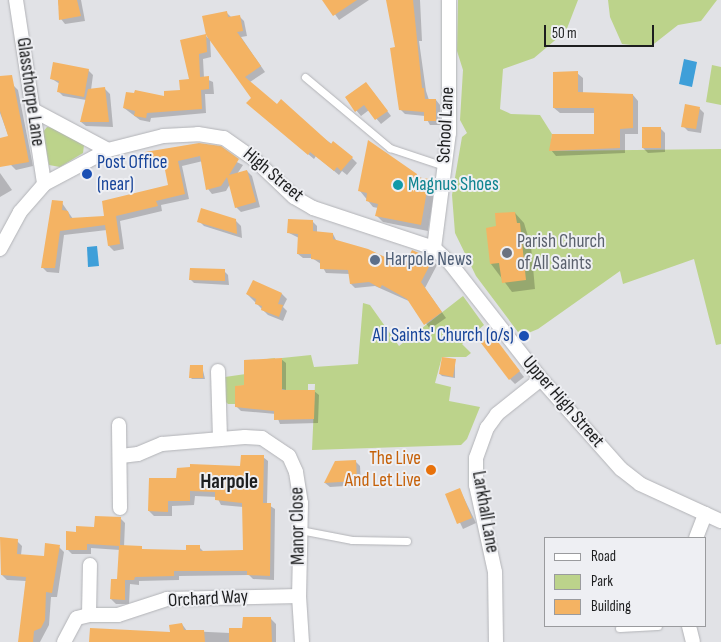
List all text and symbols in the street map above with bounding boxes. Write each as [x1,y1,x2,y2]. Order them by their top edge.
scale bar [546,15,656,47]
text: 50 m [552,24,577,43]
street label: Glassthorpe Lane [11,36,49,148]
street label: School Lane [433,86,459,164]
street label: High Street [238,143,308,207]
place label: Post Office (near) [97,152,167,196]
marker: Post Office (near) [81,168,93,180]
place label: Magnus Shoes [408,174,499,196]
marker: Magnus Shoes [392,179,404,191]
place label: Parish Church of All Saints [517,231,605,275]
marker: Parish Church of All Saints [501,247,513,259]
place label: Harpole News [385,249,472,271]
marker: Harpole News [369,254,381,266]
place label: All Saints' Church (o/s) [372,325,514,347]
marker: All Saints' Church (o/s) [518,330,530,342]
street label: Upper High Street [517,352,609,452]
place label: The Live And Let Live [345,448,421,492]
marker: The Live And Let Live [425,464,437,476]
district label: Harpole [200,469,258,495]
street label: Larkhall Lane [467,469,503,555]
street label: Manor Close [286,487,310,565]
legend [544,537,706,627]
text: Road [591,547,616,566]
text: Park [591,572,613,591]
street label: Orchard Way [167,586,249,612]
text: Building [591,597,631,616]

